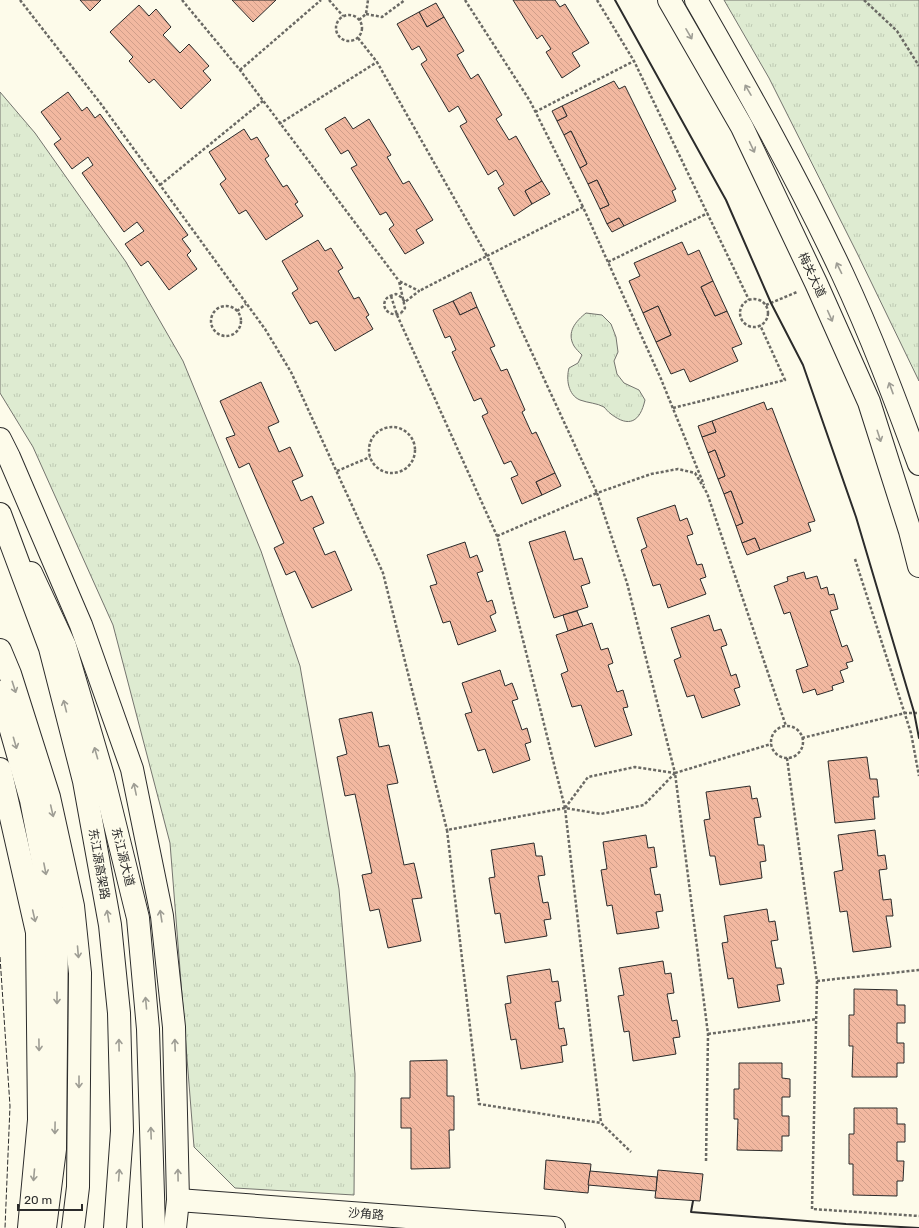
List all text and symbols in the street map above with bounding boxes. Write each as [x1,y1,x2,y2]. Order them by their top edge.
one-way arrow [685,28,693,40]
one-way arrow [743,84,751,96]
one-way arrow [749,141,756,153]
street label: 梅关大道 [796,250,828,300]
one-way arrow [835,263,842,275]
one-way arrow [827,310,834,322]
one-way arrow [887,382,895,394]
one-way arrow [876,430,884,442]
one-way arrow [11,680,18,693]
one-way arrow [61,700,68,713]
one-way arrow [12,736,19,749]
one-way arrow [92,746,100,759]
one-way arrow [131,782,139,795]
one-way arrow [49,804,57,817]
street label: 东江源大道 [109,826,137,888]
street label: 东江源高架路 [86,827,112,901]
one-way arrow [41,862,49,875]
one-way arrow [30,909,38,922]
one-way arrow [104,910,112,923]
one-way arrow [157,910,165,923]
one-way arrow [74,945,81,958]
one-way arrow [53,991,61,1004]
one-way arrow [142,997,149,1010]
one-way arrow [35,1038,43,1051]
one-way arrow [116,1039,123,1052]
one-way arrow [171,1039,178,1052]
one-way arrow [75,1075,83,1088]
one-way arrow [51,1121,59,1134]
one-way arrow [148,1127,155,1140]
one-way arrow [31,1168,38,1181]
one-way arrow [115,1169,122,1182]
one-way arrow [174,1169,182,1182]
scale bar [18,1186,82,1212]
text: 20 m [24,1193,52,1207]
street label: 沙角路 [348,1206,384,1222]

